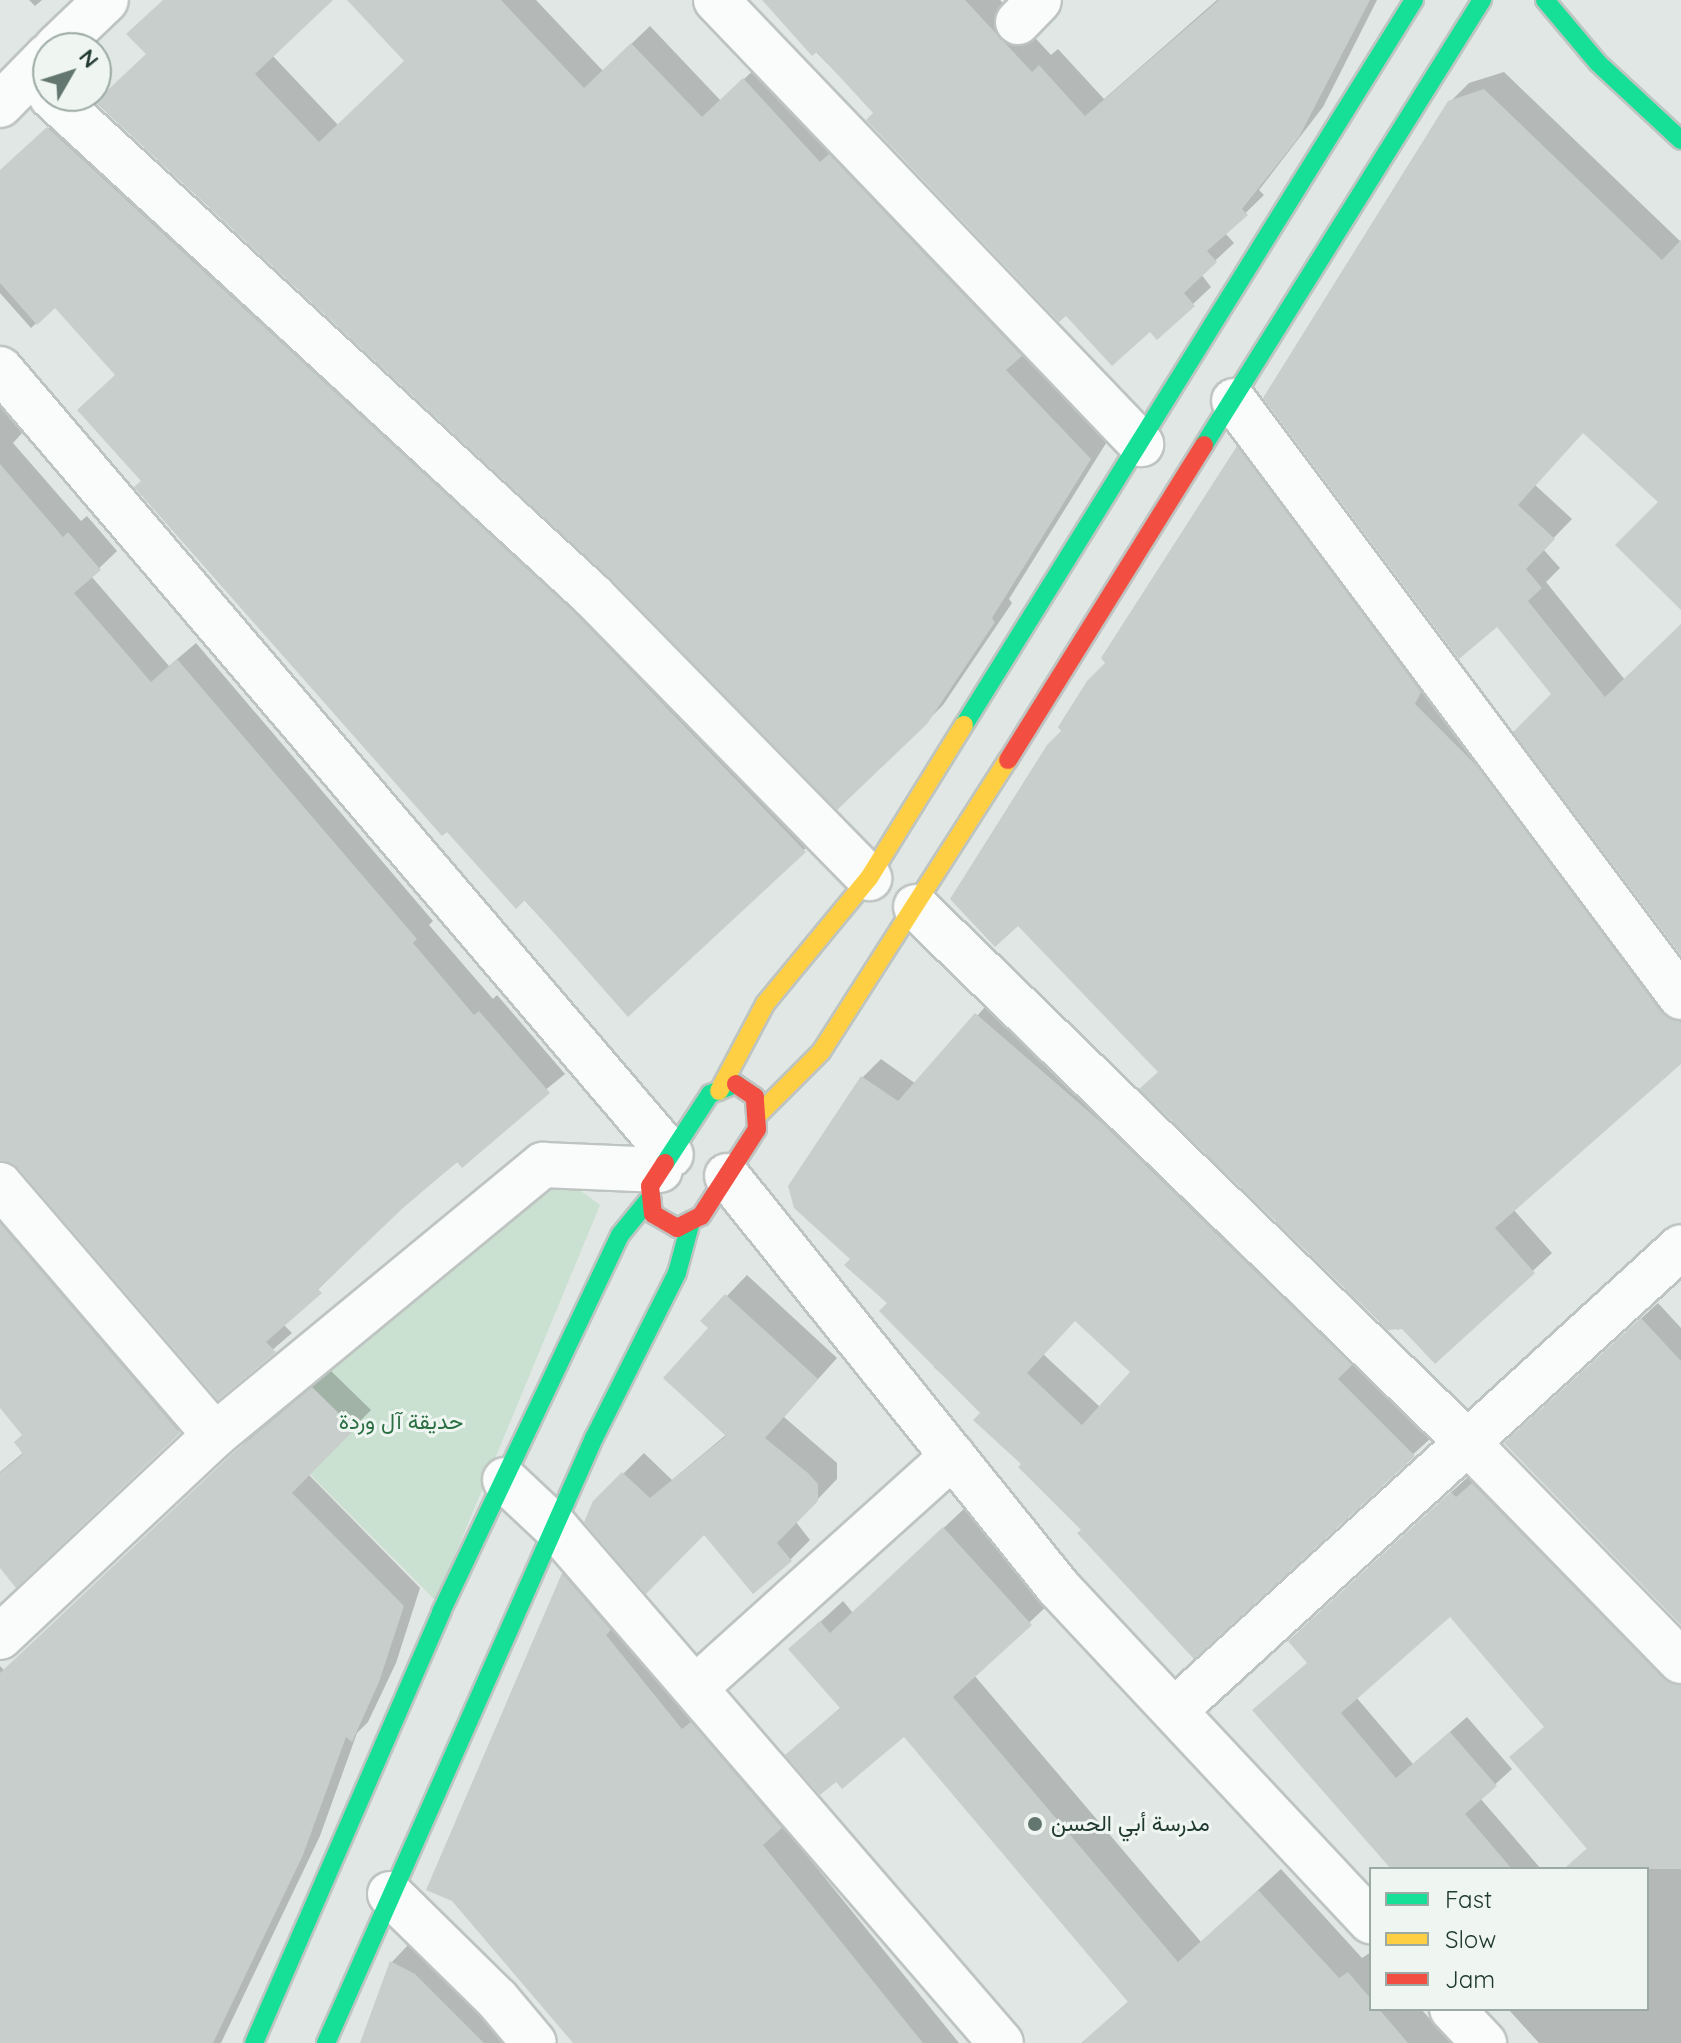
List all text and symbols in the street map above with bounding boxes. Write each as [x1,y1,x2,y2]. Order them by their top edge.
north arrow [32,32,112,112]
text: N [73,43,105,73]
park label: حديقة آل وردة [339,1409,463,1435]
place label: مدرسة أبي الحسن [1051,1811,1210,1837]
marker: مدرسة أبي الحسن [1026,1815,1044,1833]
legend [1369,1867,1649,2011]
text: Fast [1445,1884,1492,1914]
text: Slow [1445,1924,1496,1954]
text: Jam [1445,1964,1495,1994]

